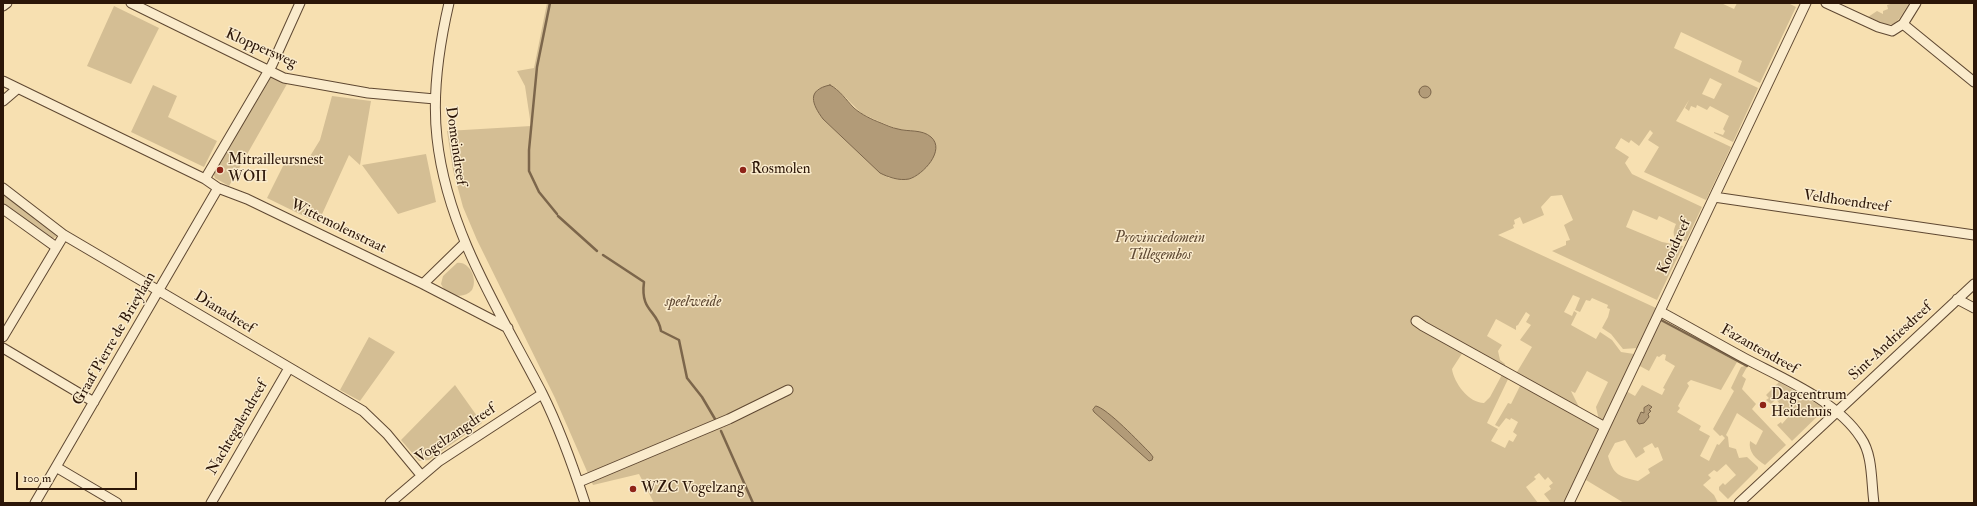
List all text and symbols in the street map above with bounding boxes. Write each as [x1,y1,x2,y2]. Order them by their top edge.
street label: Kloppersweg [222,25,300,73]
street label: Domeindreef [441,105,469,187]
place label: Mitrailleursnest WOII [228,152,323,187]
place label: Rosmolen [751,161,810,179]
marker: Mitrailleursnest WOII [215,165,225,175]
marker: Rosmolen [738,165,748,175]
street label: Veldhoendreef [1802,187,1890,217]
street label: Wittemolenstraat [287,196,389,258]
street label: Kooidreef [1654,217,1696,277]
park label: Provinciedomein Tillegembos [1115,230,1205,265]
street label: Graaf Pierre de Brieylaan [70,269,160,409]
street label: Dianadreef [191,288,257,338]
park label: speelweide [665,294,721,312]
street label: Sint-Andriesdreef [1846,299,1936,385]
street label: Fazantendreef [1717,321,1801,379]
street label: Nachtegalendreef [204,378,272,478]
place label: Dagcentrum Heidehuis [1771,387,1847,422]
marker: Dagcentrum Heidehuis [1758,400,1768,410]
street label: Vogelzangdreef [412,401,500,467]
scale bar [18,464,139,490]
text: 100 m [23,471,51,486]
place label: WZC Vogelzang [641,480,744,498]
marker: WZC Vogelzang [628,484,638,494]

